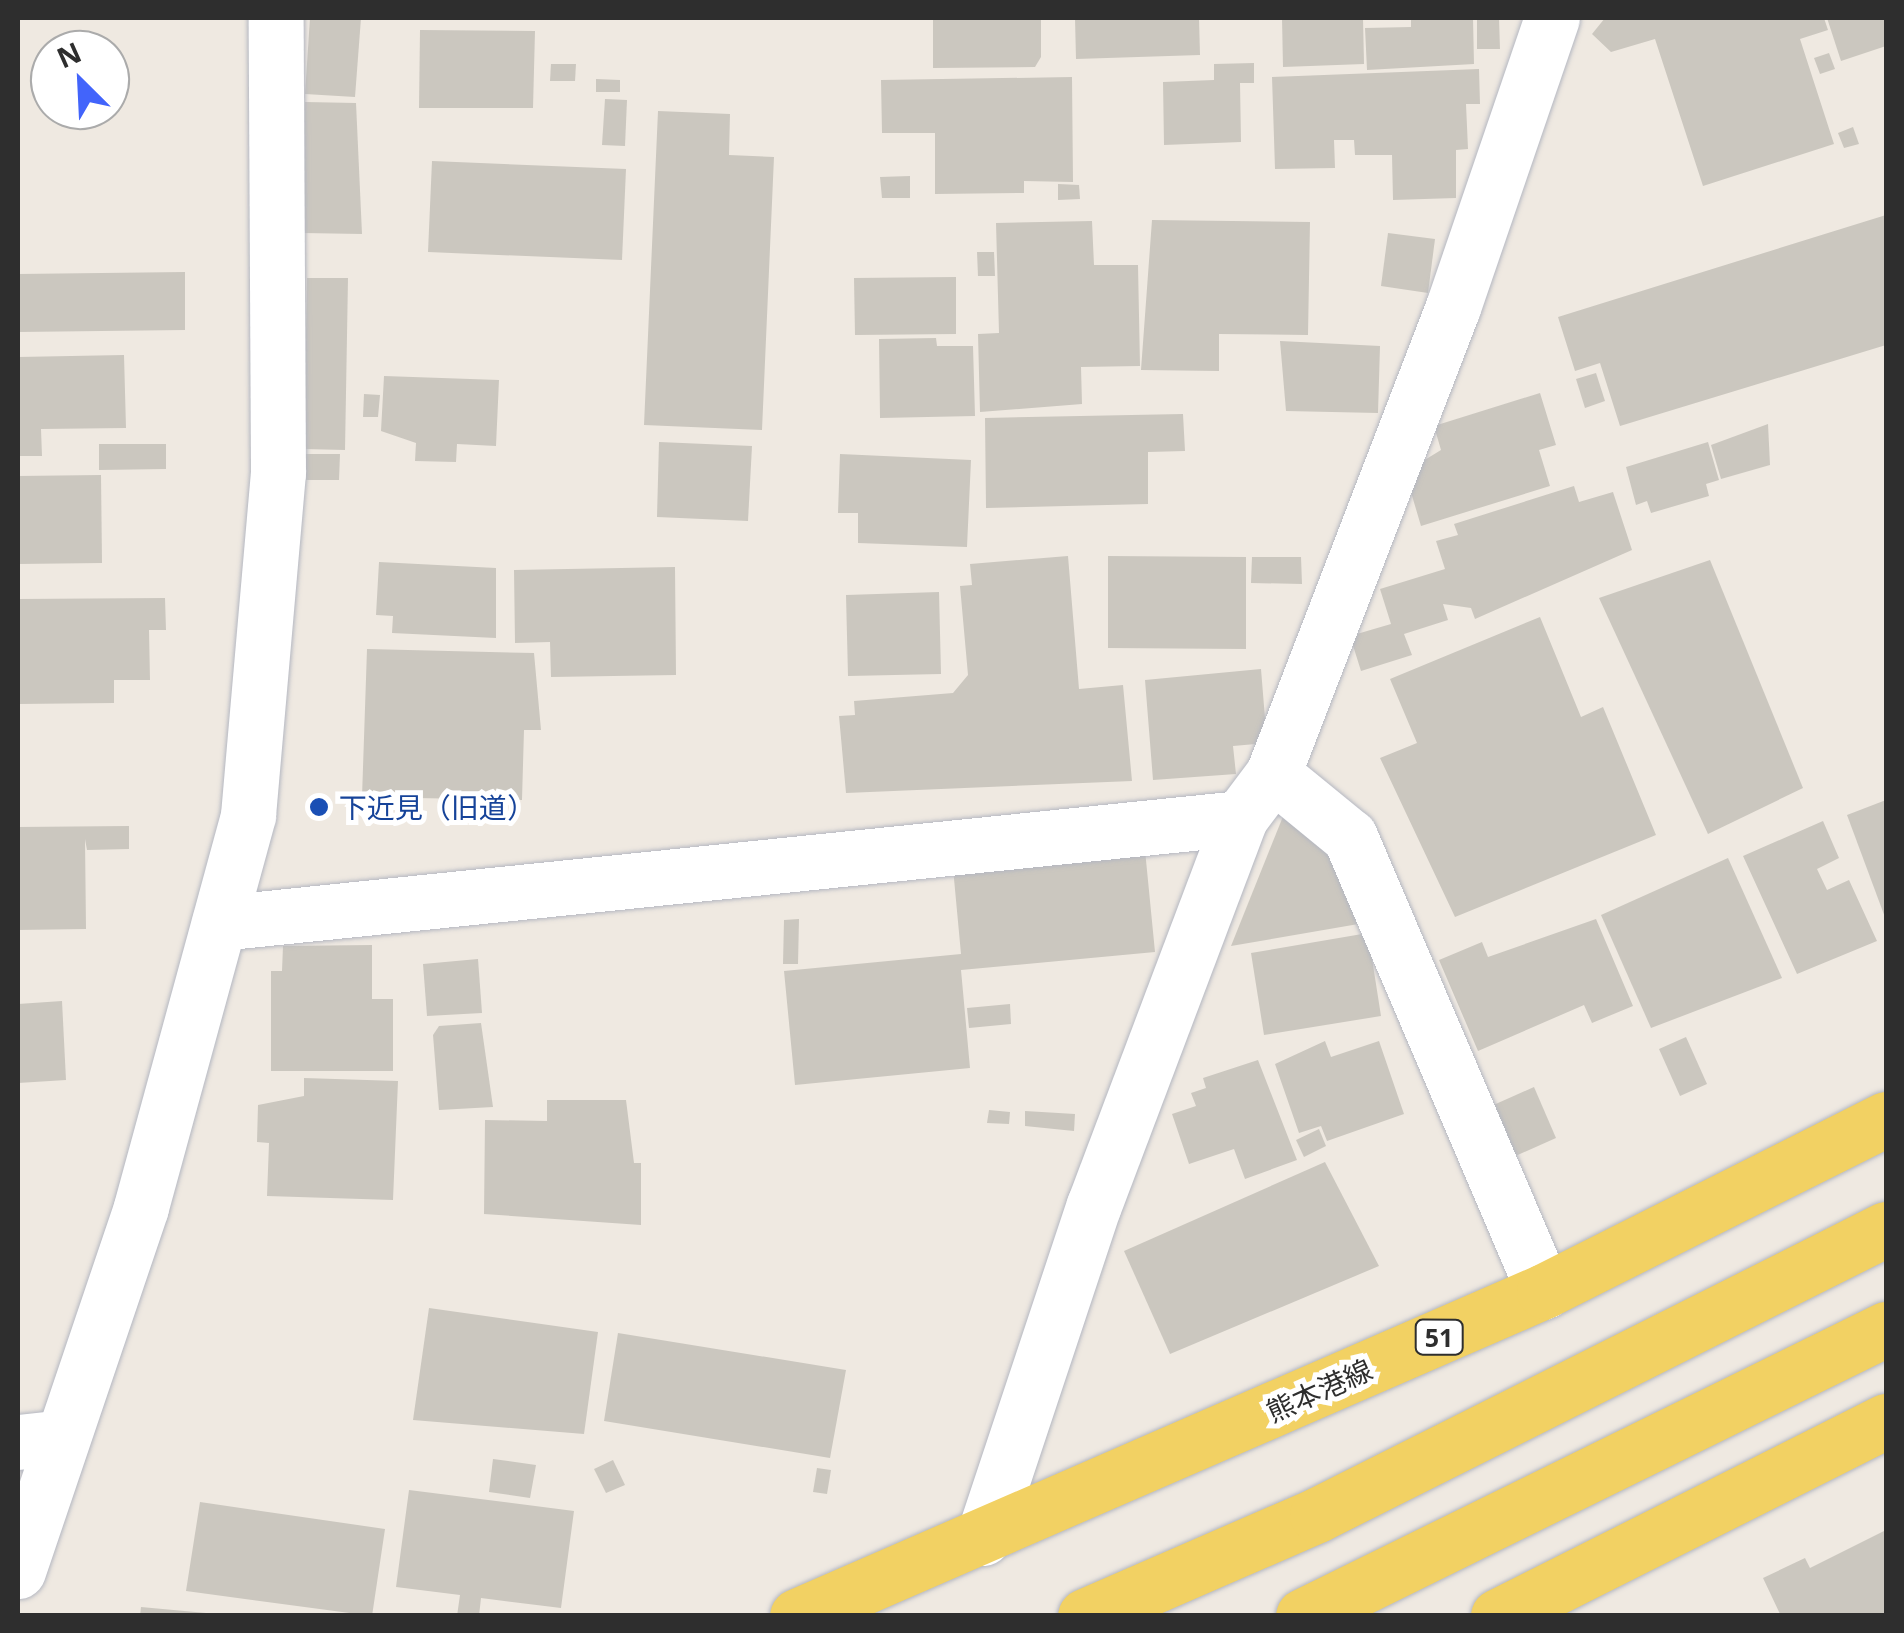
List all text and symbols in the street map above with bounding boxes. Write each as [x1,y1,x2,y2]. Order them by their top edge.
north arrow [30,30,130,130]
text: N [50,32,87,76]
place label: 下近見（旧道） [339,790,535,824]
marker: 下近見（旧道） [308,796,330,818]
road number: 51 [1414,1317,1464,1357]
street label: 熊本港線 [1261,1352,1377,1428]

